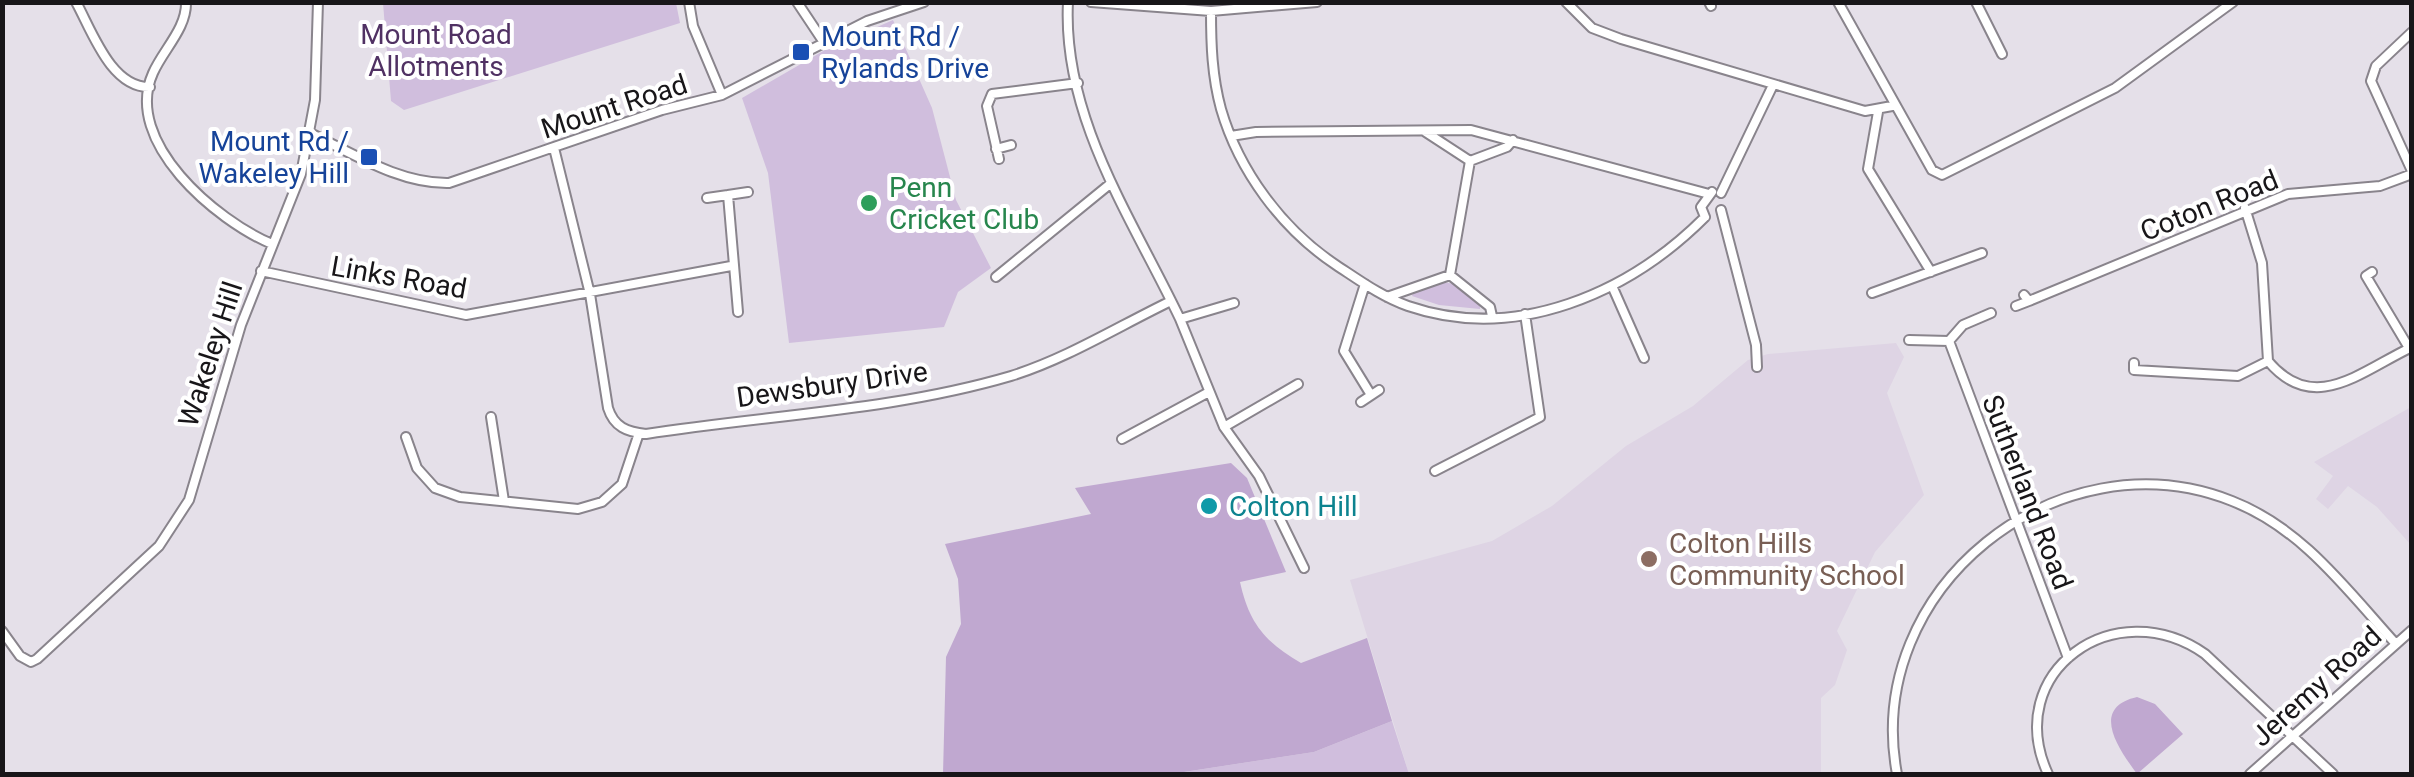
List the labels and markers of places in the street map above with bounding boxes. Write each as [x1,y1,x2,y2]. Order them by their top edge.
place label: Mount Rd / Rylands Drive [821,20,989,85]
marker: Mount Rd / Rylands Drive [790,41,812,63]
place label: Mount Rd / Wakeley Hill [199,125,349,190]
marker: Mount Rd / Wakeley Hill [358,146,380,168]
place label: Penn Cricket Club [889,171,1039,236]
marker: Penn Cricket Club [858,192,880,214]
place label: Colton Hill [1229,490,1358,523]
marker: Colton Hill [1198,495,1220,517]
place label: Colton Hills Community School [1669,527,1905,592]
marker: Colton Hills Community School [1638,548,1660,570]

